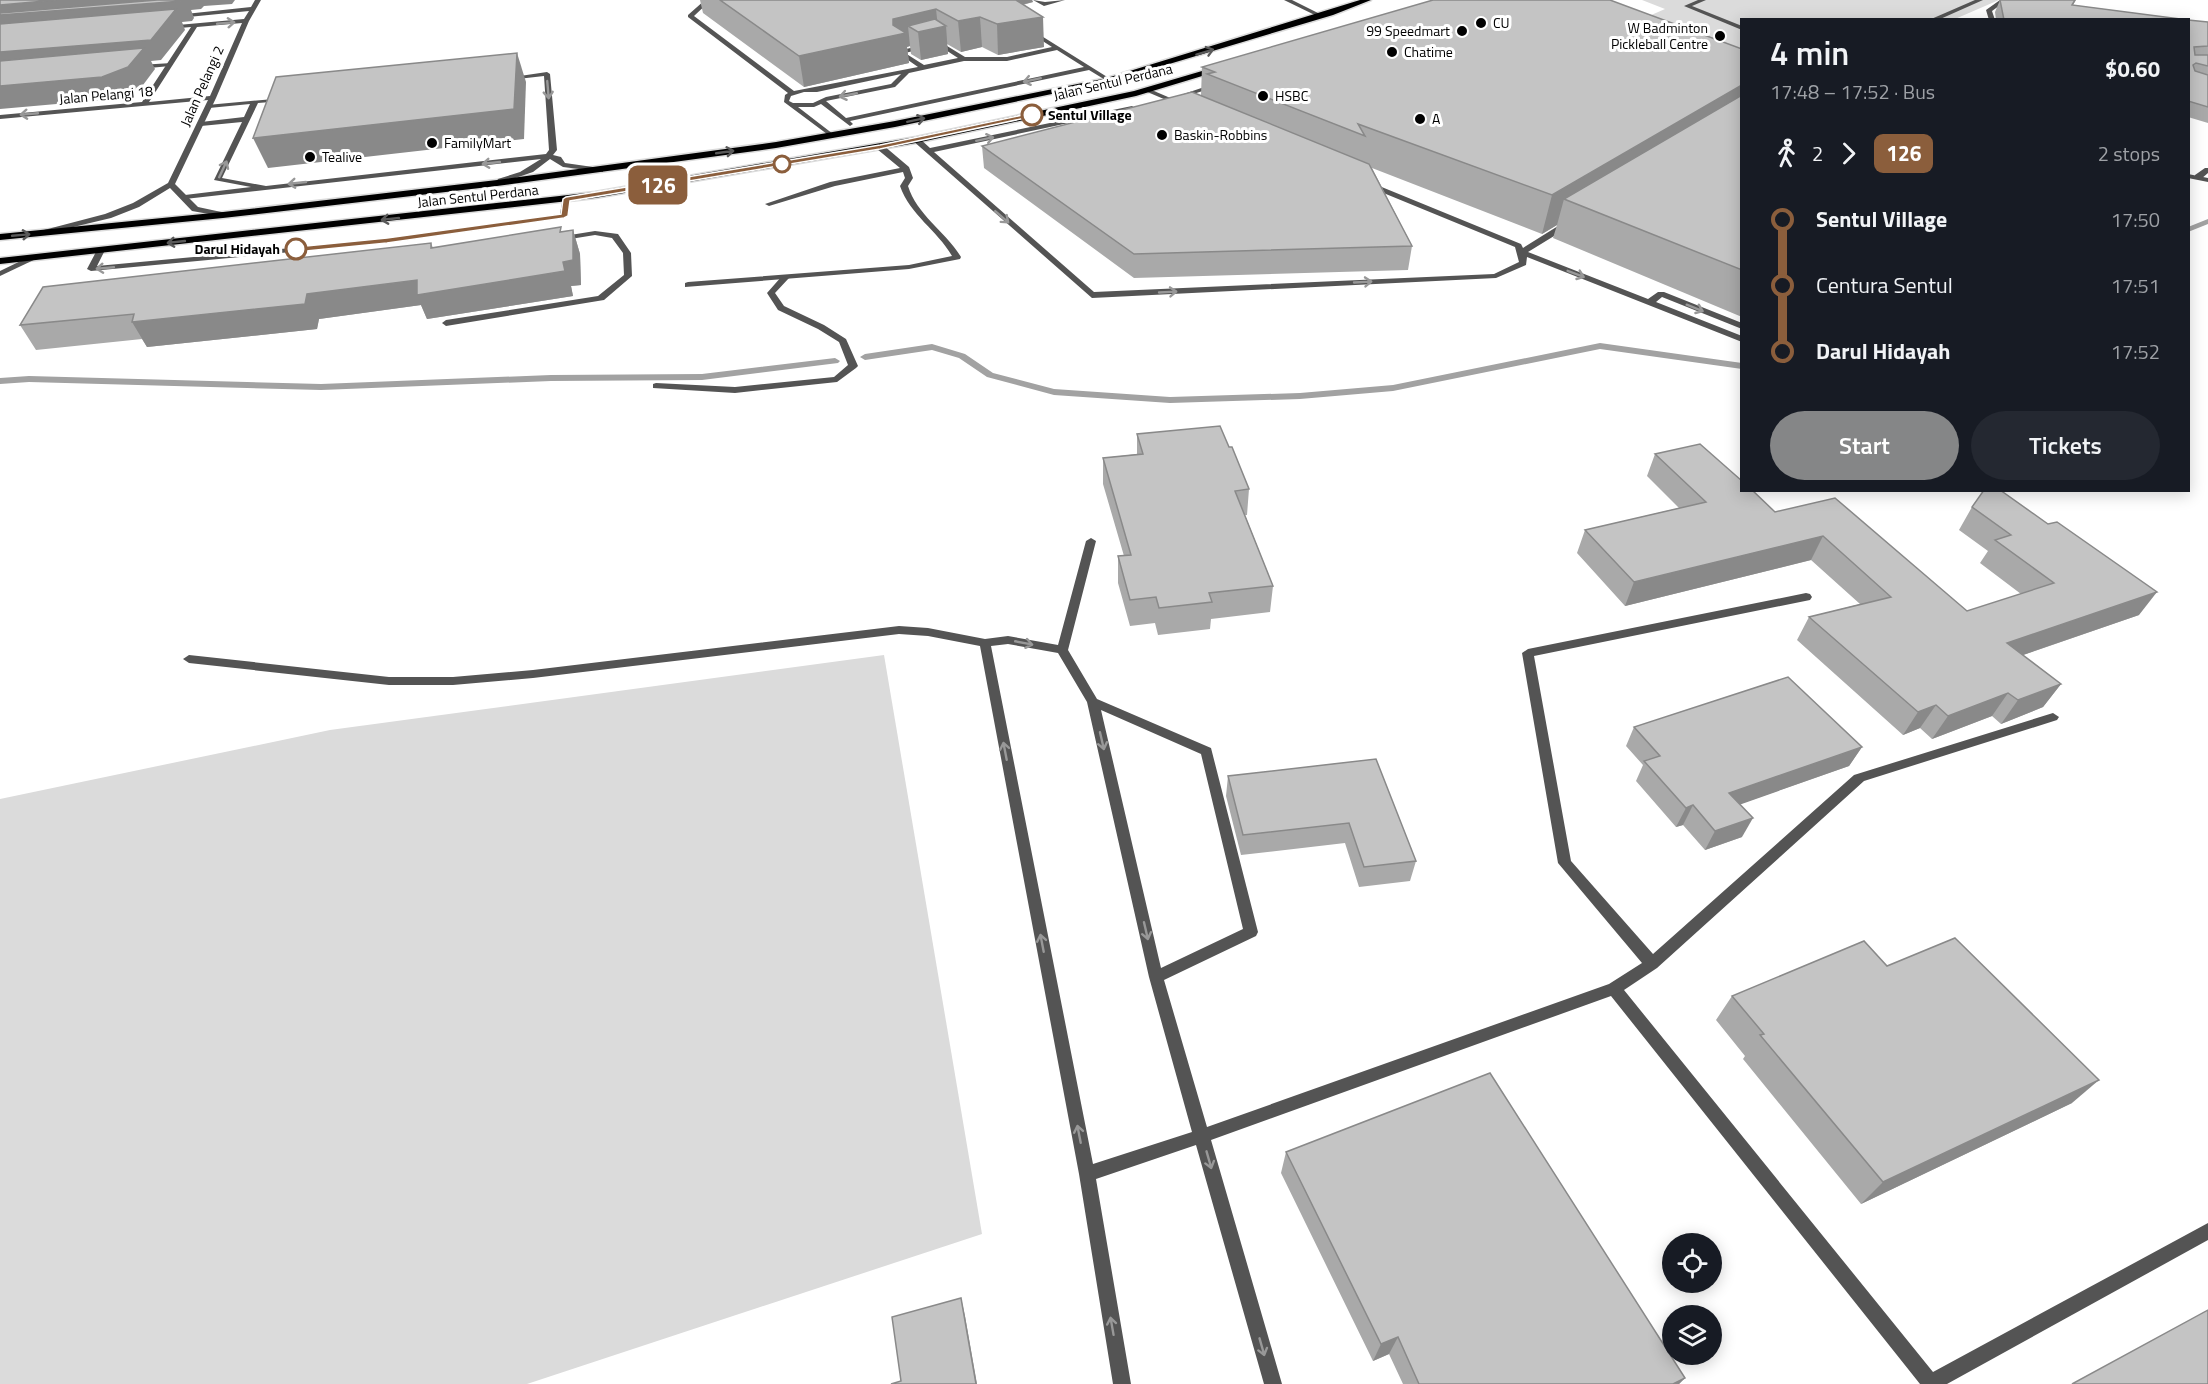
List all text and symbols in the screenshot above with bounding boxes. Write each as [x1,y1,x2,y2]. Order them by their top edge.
place label: CU [1493,12,1510,33]
marker: CU [1474,16,1488,30]
one-way arrow [215,17,235,28]
place label: W Badminton Pickleball Centre [1611,17,1708,54]
place label: 99 Speedmart [1366,20,1450,41]
marker: 99 Speedmart [1455,24,1469,38]
text: 4 min [1770,28,1849,78]
marker: W Badminton Pickleball Centre [1713,29,1727,43]
place label: Chatime [1404,41,1453,62]
street label: Jalan Pelangi 2 [174,42,229,129]
one-way arrow [1196,45,1215,56]
marker: Chatime [1385,45,1399,59]
text: $0.60 [2105,52,2160,86]
street label: Jalan Sentul Perdana [1051,58,1175,105]
one-way arrow [1023,75,1043,86]
text: 17:48 – 17:52 · Bus [1770,76,1935,107]
one-way arrow [543,79,554,99]
street label: Jalan Pelangi 18 [58,80,154,109]
place label: HSBC [1275,85,1309,106]
marker: HSBC [1256,89,1270,103]
one-way arrow [839,90,858,101]
marker: Sentul Village [1021,104,1043,126]
place label: Sentul Village [1048,104,1132,125]
place label: A [1432,108,1441,129]
one-way arrow [20,109,40,120]
marker: A [1413,112,1427,126]
one-way arrow [905,114,925,125]
place label: Baskin-Robbins [1174,124,1267,145]
marker: Baskin-Robbins [1155,128,1169,142]
place label: FamilyMart [444,132,511,153]
one-way arrow [975,133,994,144]
marker: FamilyMart [425,136,439,150]
icon: walk [1770,137,1803,170]
icon: forward [1832,137,1865,170]
text: 126 [1886,137,1921,169]
text: 2 [1812,138,1823,169]
text: 2 stops [2098,138,2160,169]
place label: Tealive [322,146,362,167]
one-way arrow [715,147,735,158]
marker: Tealive [303,150,317,164]
unlabelled marker [773,155,791,173]
one-way arrow [482,157,502,168]
one-way arrow [218,160,230,178]
line badge: 126 [624,166,692,204]
text: 126 [640,169,676,201]
one-way arrow [288,178,308,189]
street label: Jalan Sentul Perdana [416,179,540,212]
text: Sentul Village [1816,202,1947,236]
text: 17:50 [2111,204,2160,235]
one-way arrow [994,210,1009,224]
one-way arrow [381,214,401,225]
one-way arrow [10,229,30,240]
one-way arrow [166,237,186,248]
place label: Darul Hidayah [194,238,280,259]
marker: Darul Hidayah [285,238,307,260]
one-way arrow [96,263,116,274]
text: Centura Sentul [1816,268,1953,302]
one-way arrow [1566,269,1585,280]
text: 17:51 [2111,270,2160,301]
one-way arrow [1352,277,1372,288]
one-way arrow [1157,286,1177,297]
one-way arrow [1685,303,1703,314]
text: Darul Hidayah [1816,334,1950,368]
text: 17:52 [2111,336,2160,367]
button: Start [1770,411,1959,480]
button: Tickets [1971,411,2160,480]
one-way arrow [1013,638,1033,649]
one-way arrow [1097,732,1109,751]
one-way arrow [999,742,1010,762]
one-way arrow [1141,921,1152,941]
one-way arrow [1036,933,1047,953]
one-way arrow [1073,1125,1084,1144]
one-way arrow [1203,1150,1215,1169]
map controls [1662,1233,1722,1365]
button: locate [1662,1233,1722,1293]
button: layers [1662,1305,1722,1365]
one-way arrow [1107,1317,1118,1337]
one-way arrow [1257,1337,1268,1356]

